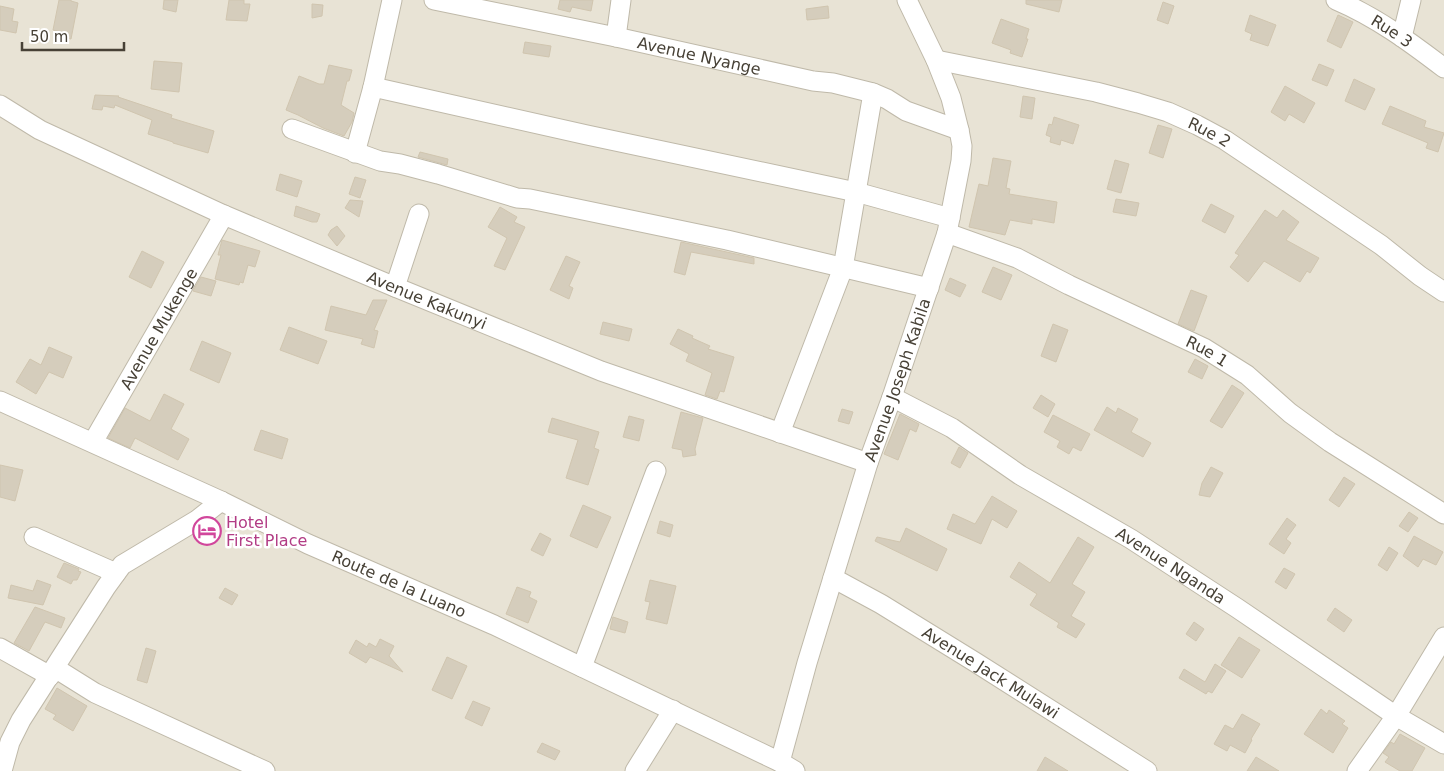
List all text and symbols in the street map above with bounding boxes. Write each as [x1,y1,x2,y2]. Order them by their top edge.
street label: Rue 3 [1368,10,1416,51]
scale bar [22,20,125,52]
text: 50 m [30,28,68,46]
street label: Avenue Nyange [636,33,763,79]
street label: Rue 2 [1185,113,1235,151]
street label: Avenue Mukenge [116,264,201,393]
street label: Avenue Kakunyi [364,267,490,333]
street label: Avenue Joseph Kabila [860,296,934,464]
street label: Rue 1 [1183,331,1232,370]
place label: Hotel First Place [226,513,307,550]
hotel icon: Hotel First Place [192,516,222,546]
street label: Avenue Nganda [1113,523,1229,608]
street label: Route de la Luano [329,546,469,621]
street label: Avenue Jack Mulawi [919,622,1063,722]

